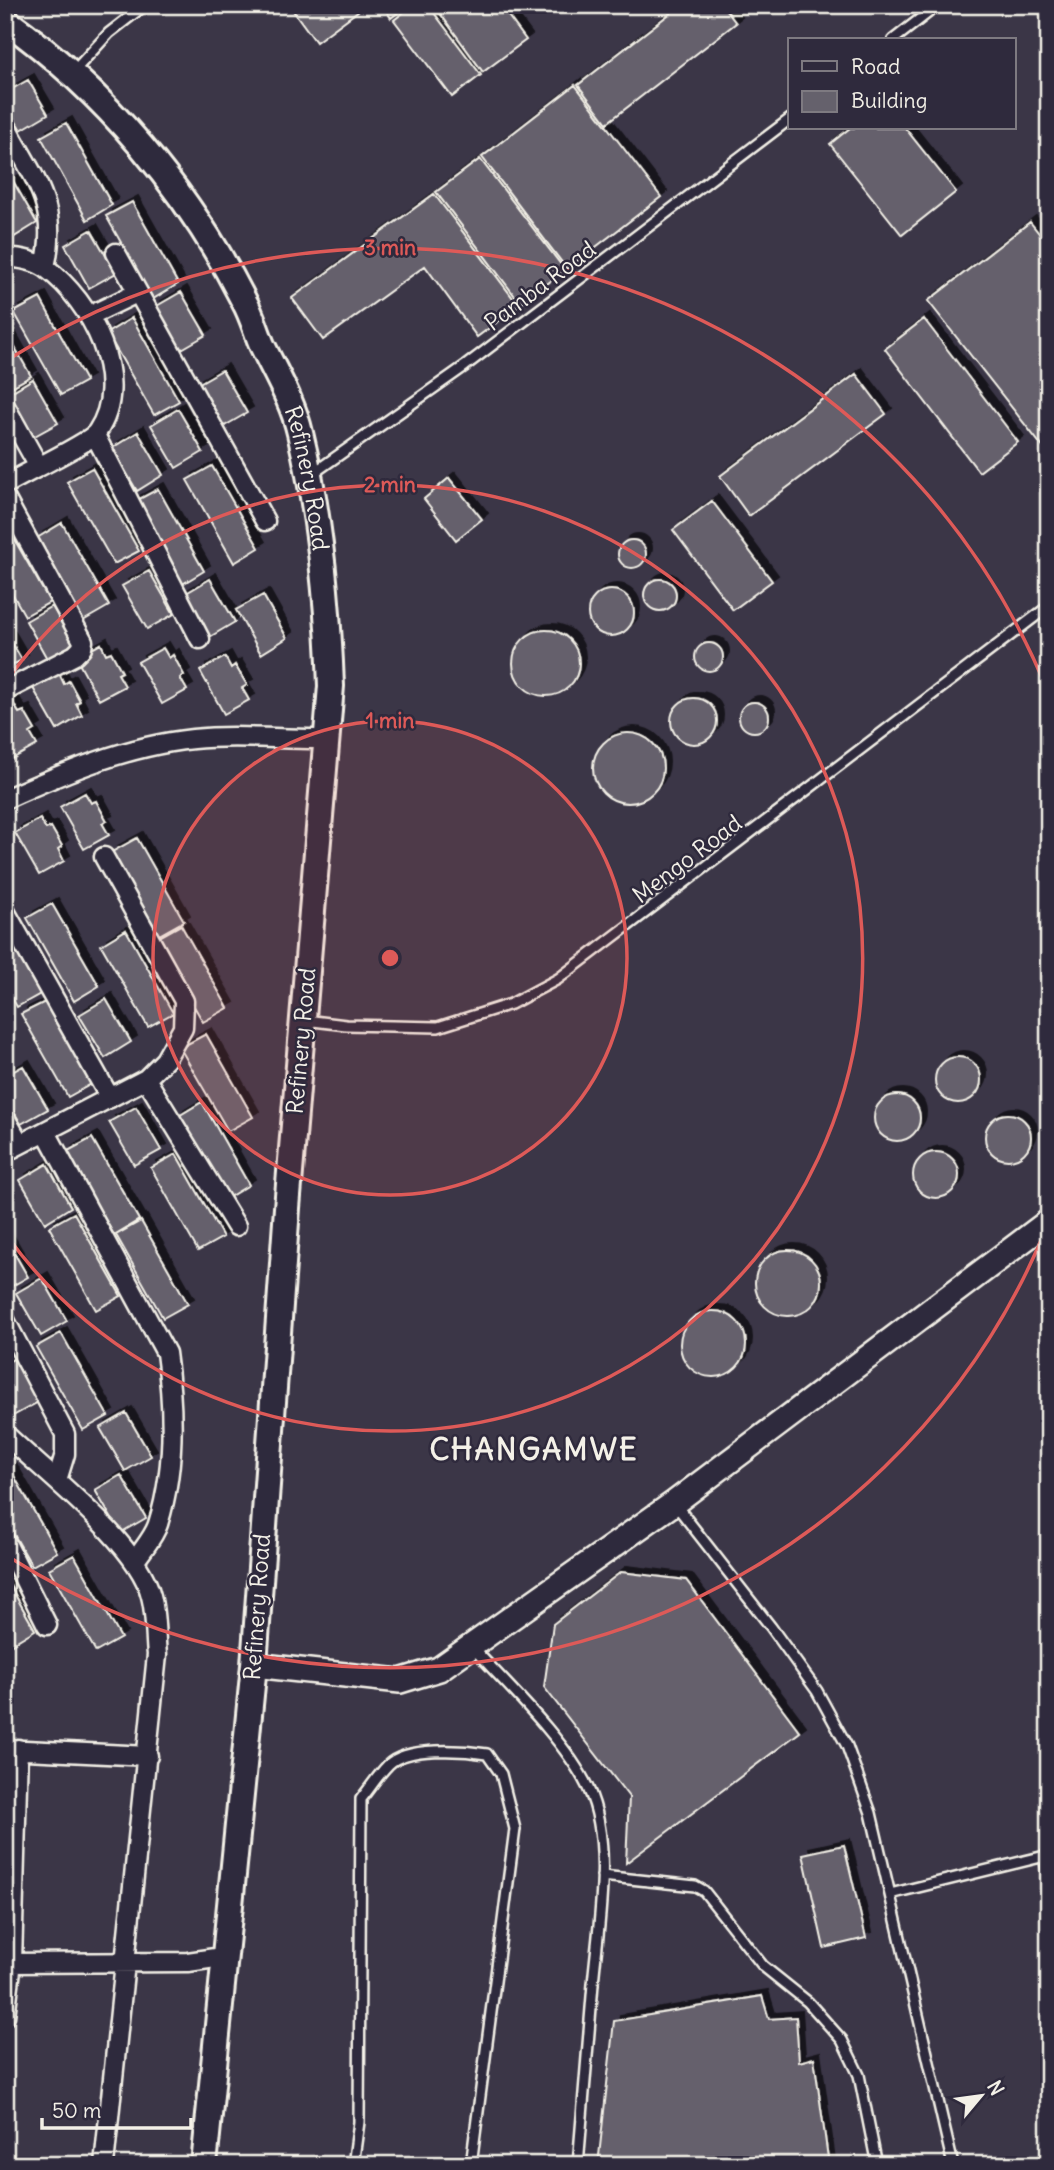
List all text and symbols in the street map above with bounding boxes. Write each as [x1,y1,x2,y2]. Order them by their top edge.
legend [788,38,1016,130]
text: Road [851,53,900,80]
text: Building [851,87,927,114]
text: 3 min [364,234,416,261]
street label: Pamba Road [478,234,601,337]
street label: Refinery Road [279,402,336,552]
text: 2 min [364,471,416,498]
text: 1 min [366,707,414,734]
street label: Mengo Road [626,808,747,909]
centre of rings [378,946,402,970]
street label: Refinery Road [280,967,321,1115]
district label: CHANGAMWE [429,1430,639,1468]
street label: Refinery Road [237,1533,276,1681]
north arrow [946,2062,1016,2132]
text: N [982,2076,1010,2099]
scale bar [42,2086,191,2130]
text: 50 m [52,2097,101,2124]

